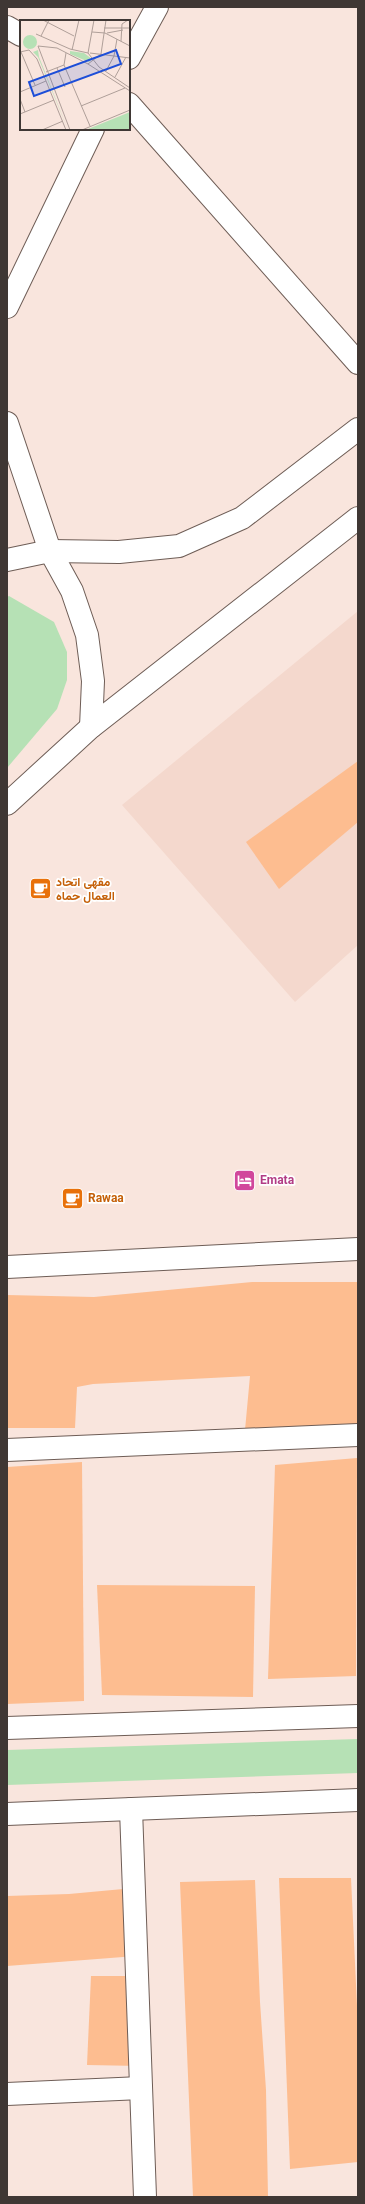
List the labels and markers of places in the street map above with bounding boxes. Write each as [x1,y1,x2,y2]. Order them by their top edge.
place label: مقهى اتحاد العمال حماه [56,874,115,906]
cafe icon: مقهى اتحاد العمال حماه [27,876,53,902]
hotel icon: Emata [232,1167,258,1193]
place label: Emata [260,1172,295,1190]
cafe icon: Rawaa [59,1185,85,1211]
place label: Rawaa [88,1190,124,1208]

